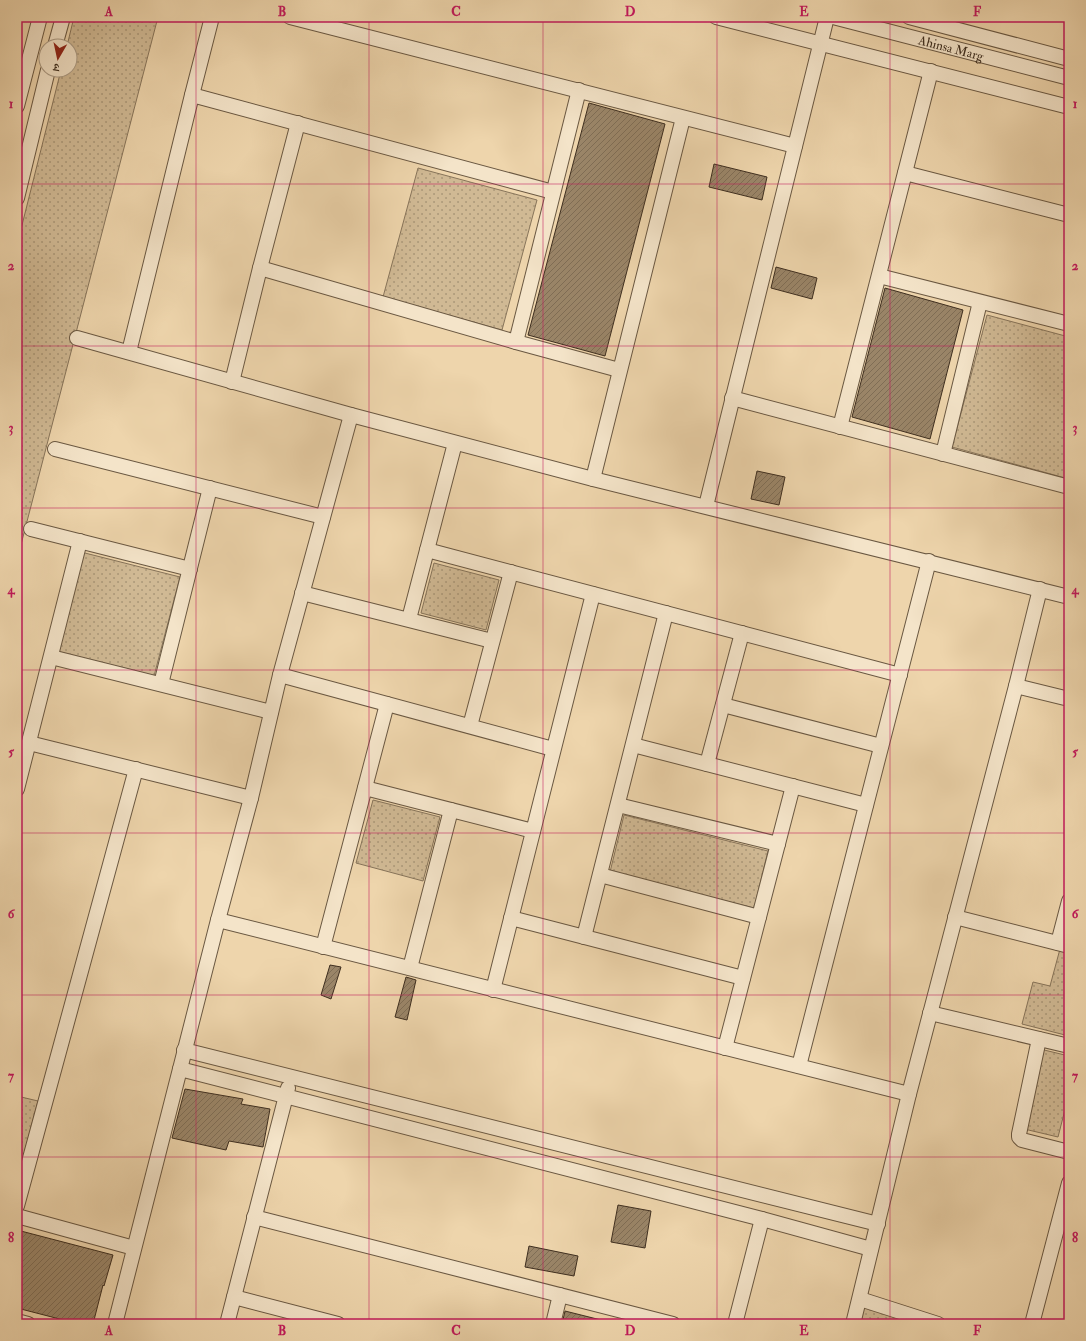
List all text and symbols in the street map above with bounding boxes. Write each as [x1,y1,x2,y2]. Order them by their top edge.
text: A [104,4,114,20]
text: B [278,4,286,20]
text: C [451,4,461,20]
text: D [625,4,636,20]
text: E [799,4,809,20]
text: F [973,4,982,20]
street label: Ahinsa Marg [916,32,986,65]
north arrow [38,38,78,78]
text: उ [51,60,61,74]
text: 1 [9,96,14,112]
text: 1 [1073,96,1078,112]
text: 2 [8,258,15,274]
text: 2 [1072,258,1079,274]
text: 3 [9,420,14,436]
text: 3 [1073,420,1078,436]
text: 4 [6,582,15,598]
text: 4 [1070,582,1079,598]
text: 5 [8,744,14,760]
text: 5 [1072,744,1078,760]
text: 6 [8,906,16,922]
text: 6 [1072,906,1080,922]
text: 7 [8,1068,15,1084]
text: 7 [1072,1068,1079,1084]
text: 8 [8,1230,14,1246]
text: 8 [1072,1230,1078,1246]
text: A [104,1323,114,1339]
text: B [278,1323,286,1339]
text: C [451,1323,461,1339]
text: D [625,1323,636,1339]
text: E [799,1323,809,1339]
text: F [973,1323,982,1339]

